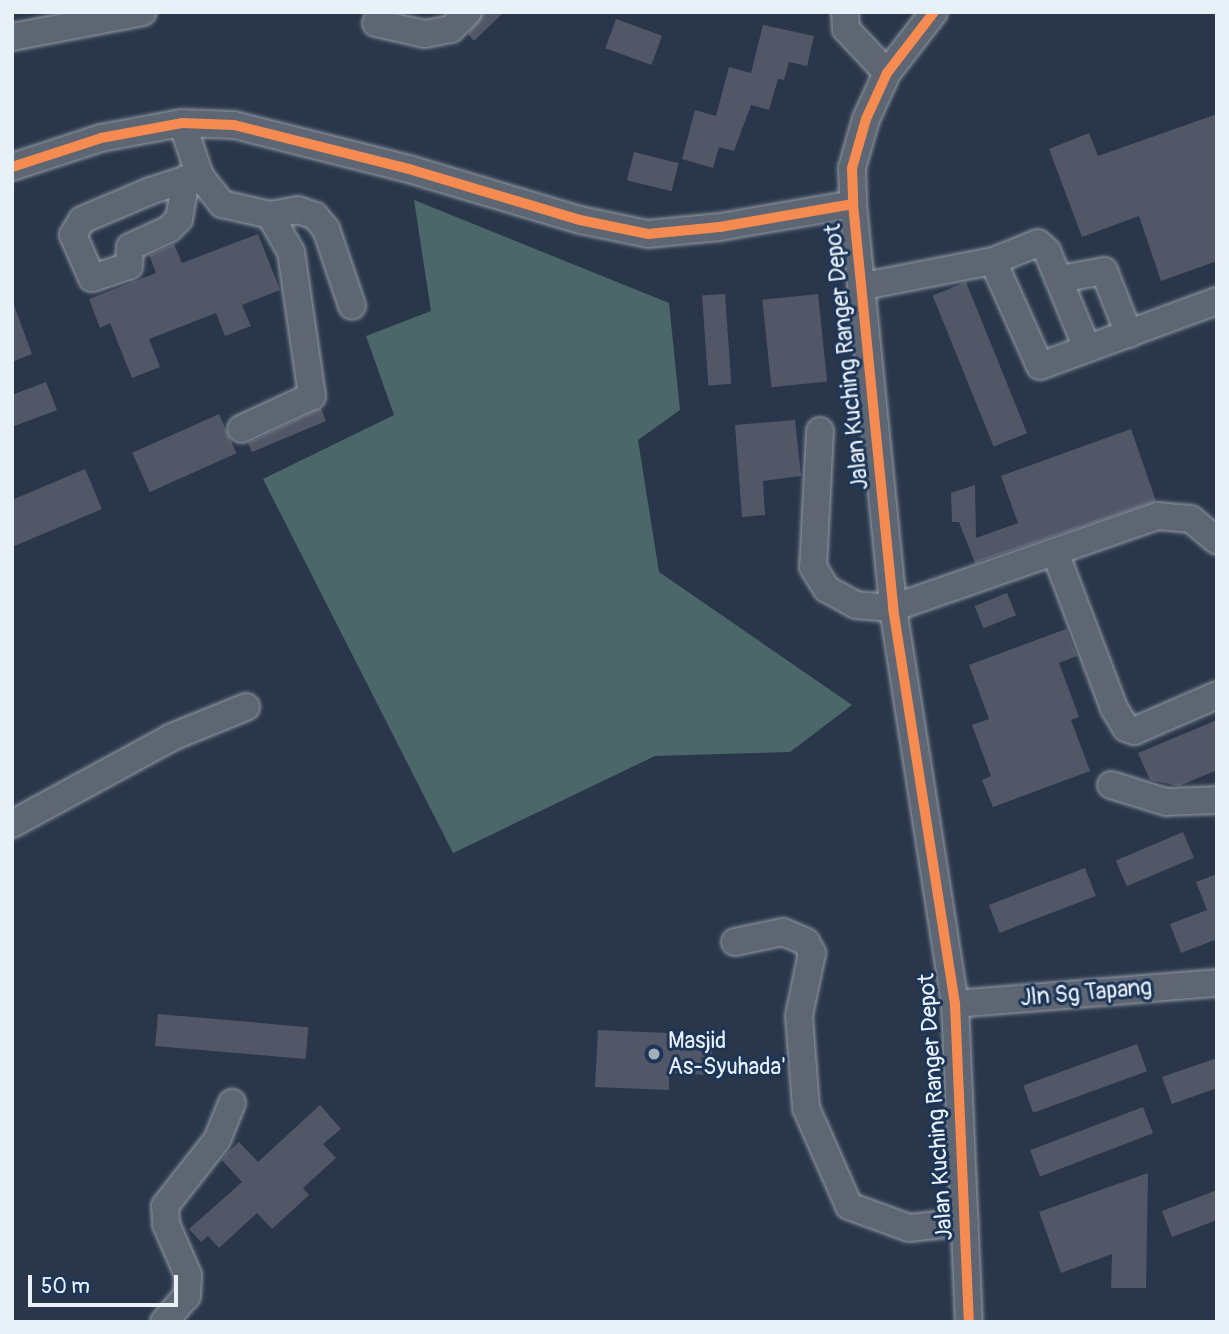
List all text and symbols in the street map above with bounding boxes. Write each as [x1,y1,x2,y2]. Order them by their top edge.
street label: Jalan Kuching Ranger Depot [819,223,875,491]
street label: Jalan Kuching Ranger Depot [913,973,959,1241]
street label: Jln Sg Tapang [1019,974,1153,1012]
place label: Masjid As-Syuhada' [668,1027,786,1081]
marker: Masjid As-Syuhada' [646,1046,662,1062]
scale bar [32,1260,182,1304]
text: 50 m [41,1273,90,1300]

